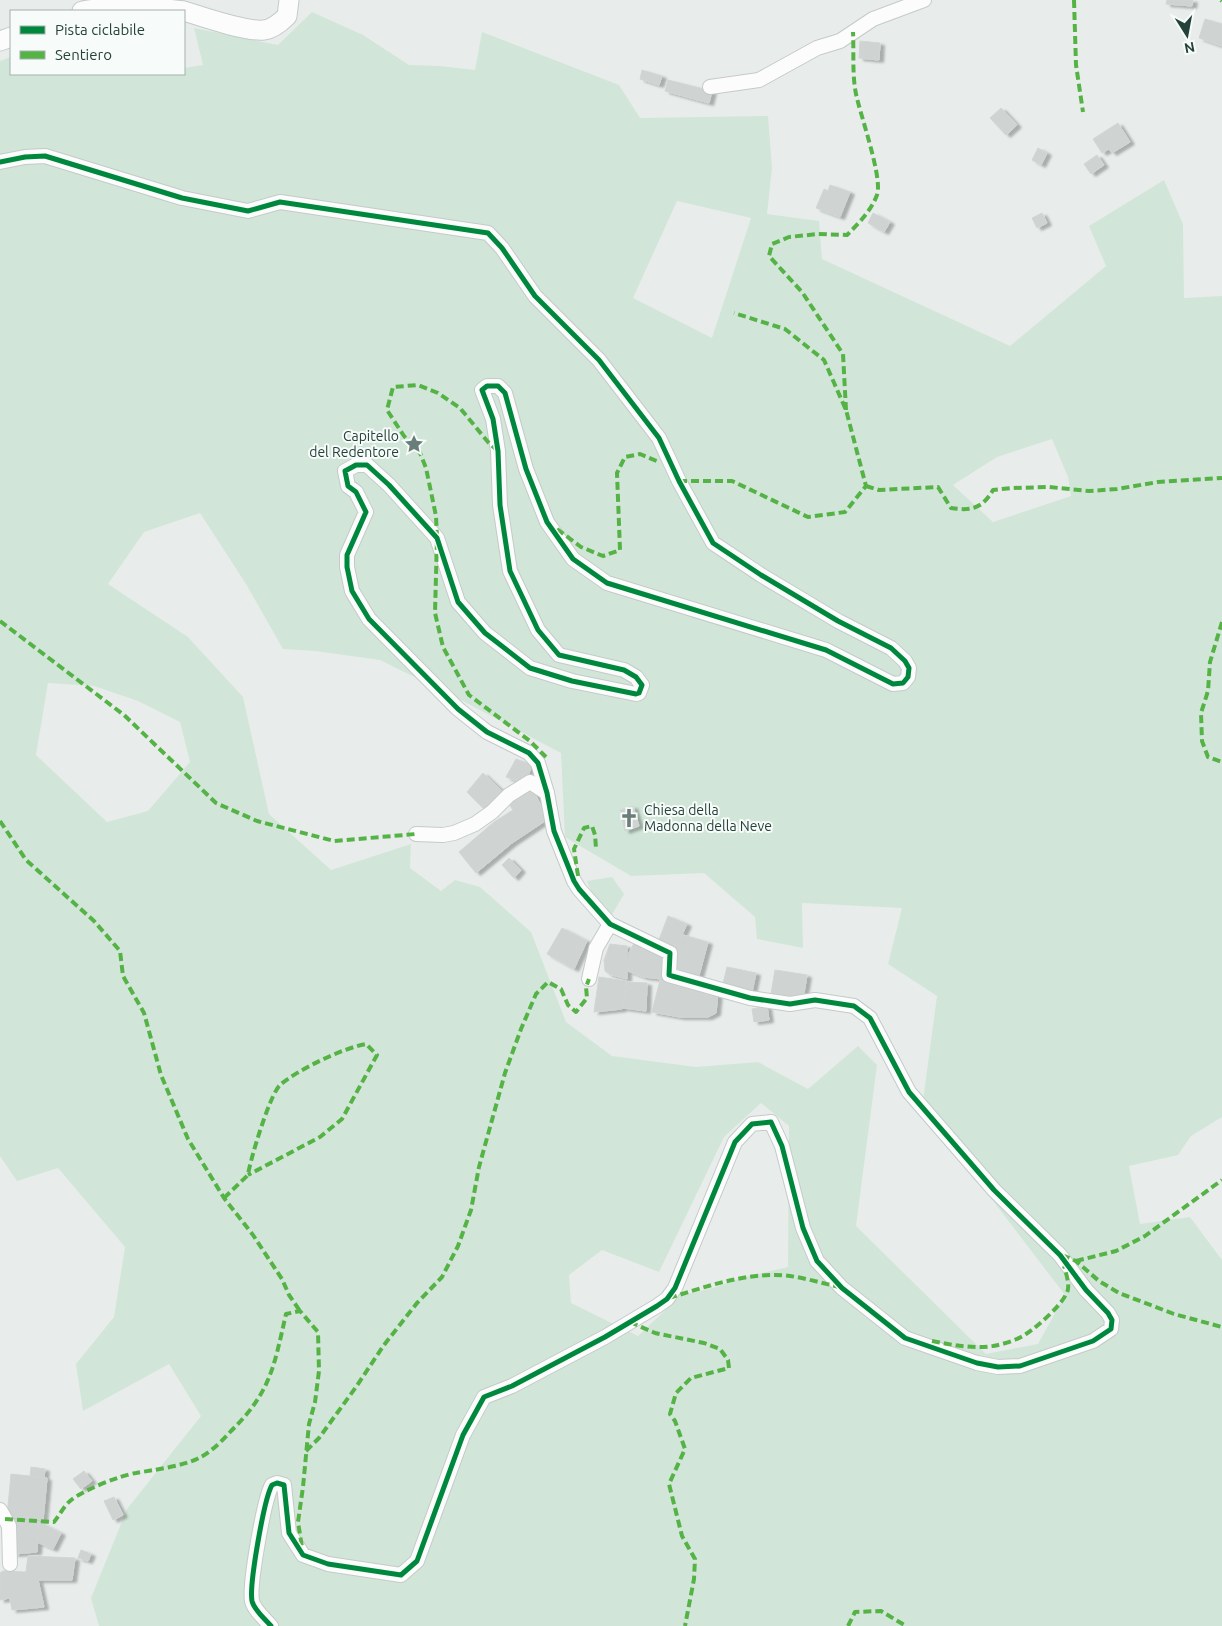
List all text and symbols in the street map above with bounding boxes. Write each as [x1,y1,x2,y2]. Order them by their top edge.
legend [10,10,185,75]
north arrow [1162,10,1212,60]
text: Pista ciclabile [55,21,145,38]
text: N [1183,39,1196,57]
text: Sentiero [55,46,112,63]
place label: Capitello del Redentore [309,428,399,460]
place icon: Capitello del Redentore [403,433,425,455]
place label: Chiesa della Madonna della Neve [644,802,772,834]
church icon: Chiesa della Madonna della Neve [618,807,640,829]

